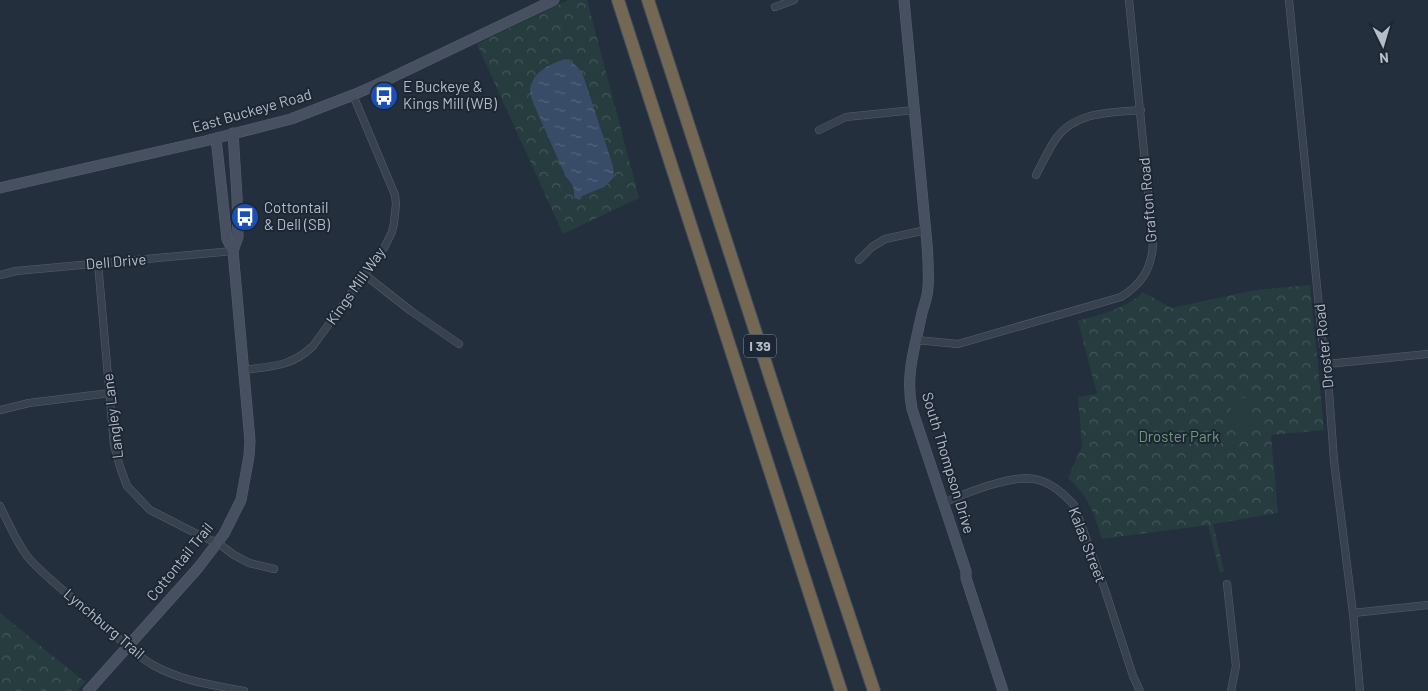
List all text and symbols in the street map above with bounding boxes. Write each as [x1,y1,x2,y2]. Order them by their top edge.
north arrow [1358,20,1408,70]
text: N [1379,50,1390,67]
place label: E Buckeye & Kings Mill (WB) [403,77,497,112]
bus stop icon: E Buckeye & Kings Mill (WB) [369,81,399,111]
street label: East Buckeye Road [190,84,313,136]
street label: Grafton Road [1134,157,1160,243]
place label: Cottontail & Dell (SB) [264,198,330,233]
bus stop icon: Cottontail & Dell (SB) [230,202,260,232]
street label: Kings Mill Way [322,243,389,328]
street label: Dell Drive [85,249,147,273]
street label: Droster Road [1310,303,1336,389]
road number: I 39 [744,334,776,358]
street label: Langley Lane [98,373,126,460]
street label: South Thompson Drive [919,390,979,536]
park label: Droster Park [1138,427,1220,445]
street label: Kalas Street [1065,504,1111,585]
street label: Cottontail Trail [142,519,216,604]
street label: Lynchburg Trail [61,584,149,662]

